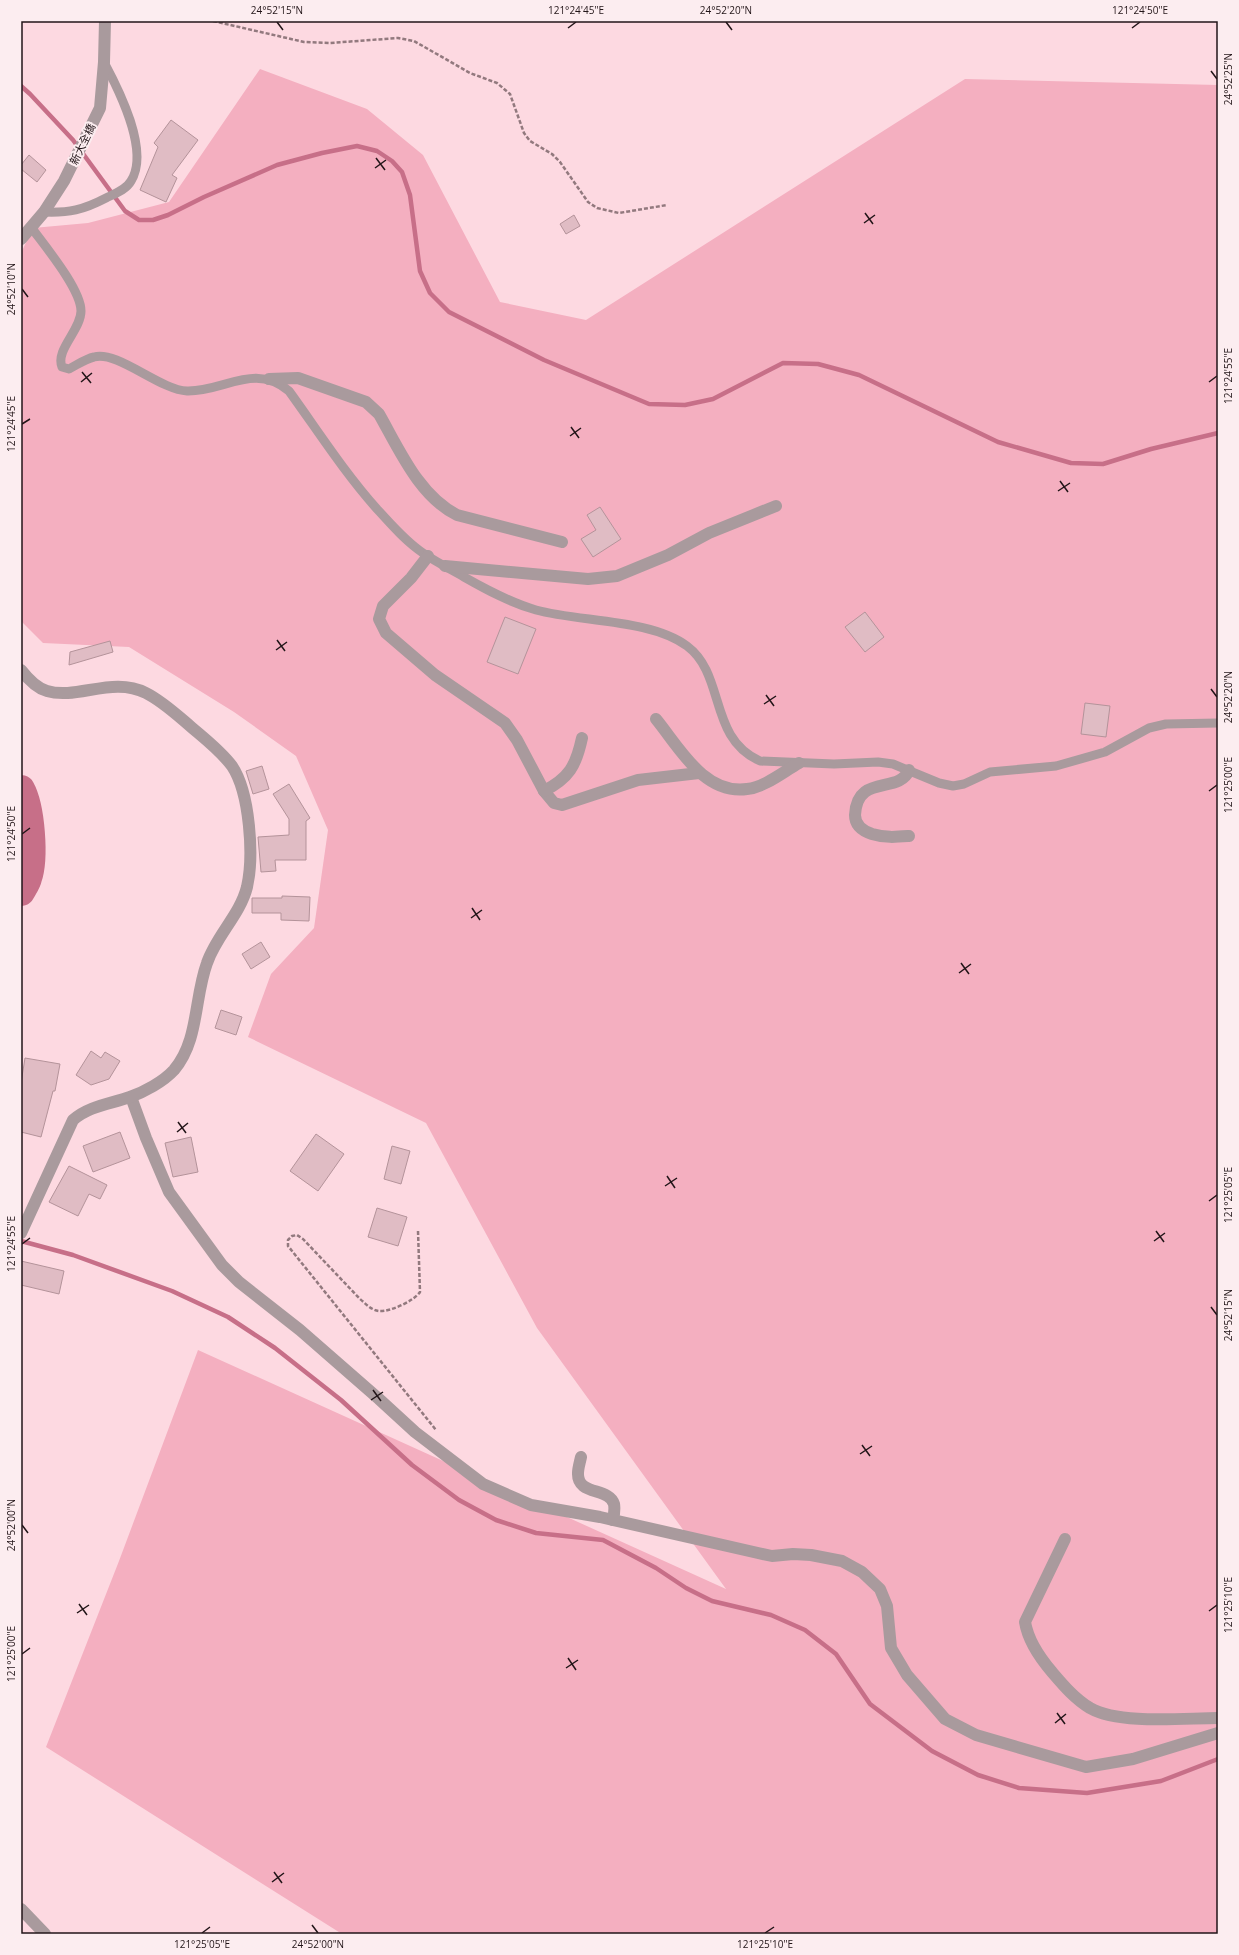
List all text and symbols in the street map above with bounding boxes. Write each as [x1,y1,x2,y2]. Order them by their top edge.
text: 24°52'15"N [251,3,303,17]
text: 121°24'45"E [548,3,604,17]
text: 24°52'20"N [700,3,752,17]
text: 121°24'50"E [1112,3,1168,17]
text: 24°52'25"N [1221,53,1235,105]
street label: 新大全橋 [66,121,98,167]
text: 24°52'10"N [4,263,18,315]
text: 121°24'55"E [1221,348,1235,404]
text: 121°24'45"E [4,396,18,452]
text: 24°52'20"N [1221,671,1235,723]
text: 121°25'00"E [1221,757,1235,813]
text: 121°24'50"E [4,806,18,862]
text: 121°25'05"E [1221,1167,1235,1223]
text: 121°24'55"E [4,1216,18,1272]
text: 24°52'15"N [1221,1289,1235,1341]
text: 24°52'00"N [4,1499,18,1551]
text: 121°25'10"E [1221,1577,1235,1633]
text: 121°25'00"E [4,1626,18,1682]
text: 121°25'05"E [174,1937,230,1951]
text: 24°52'00"N [292,1937,344,1951]
text: 121°25'10"E [737,1937,793,1951]

